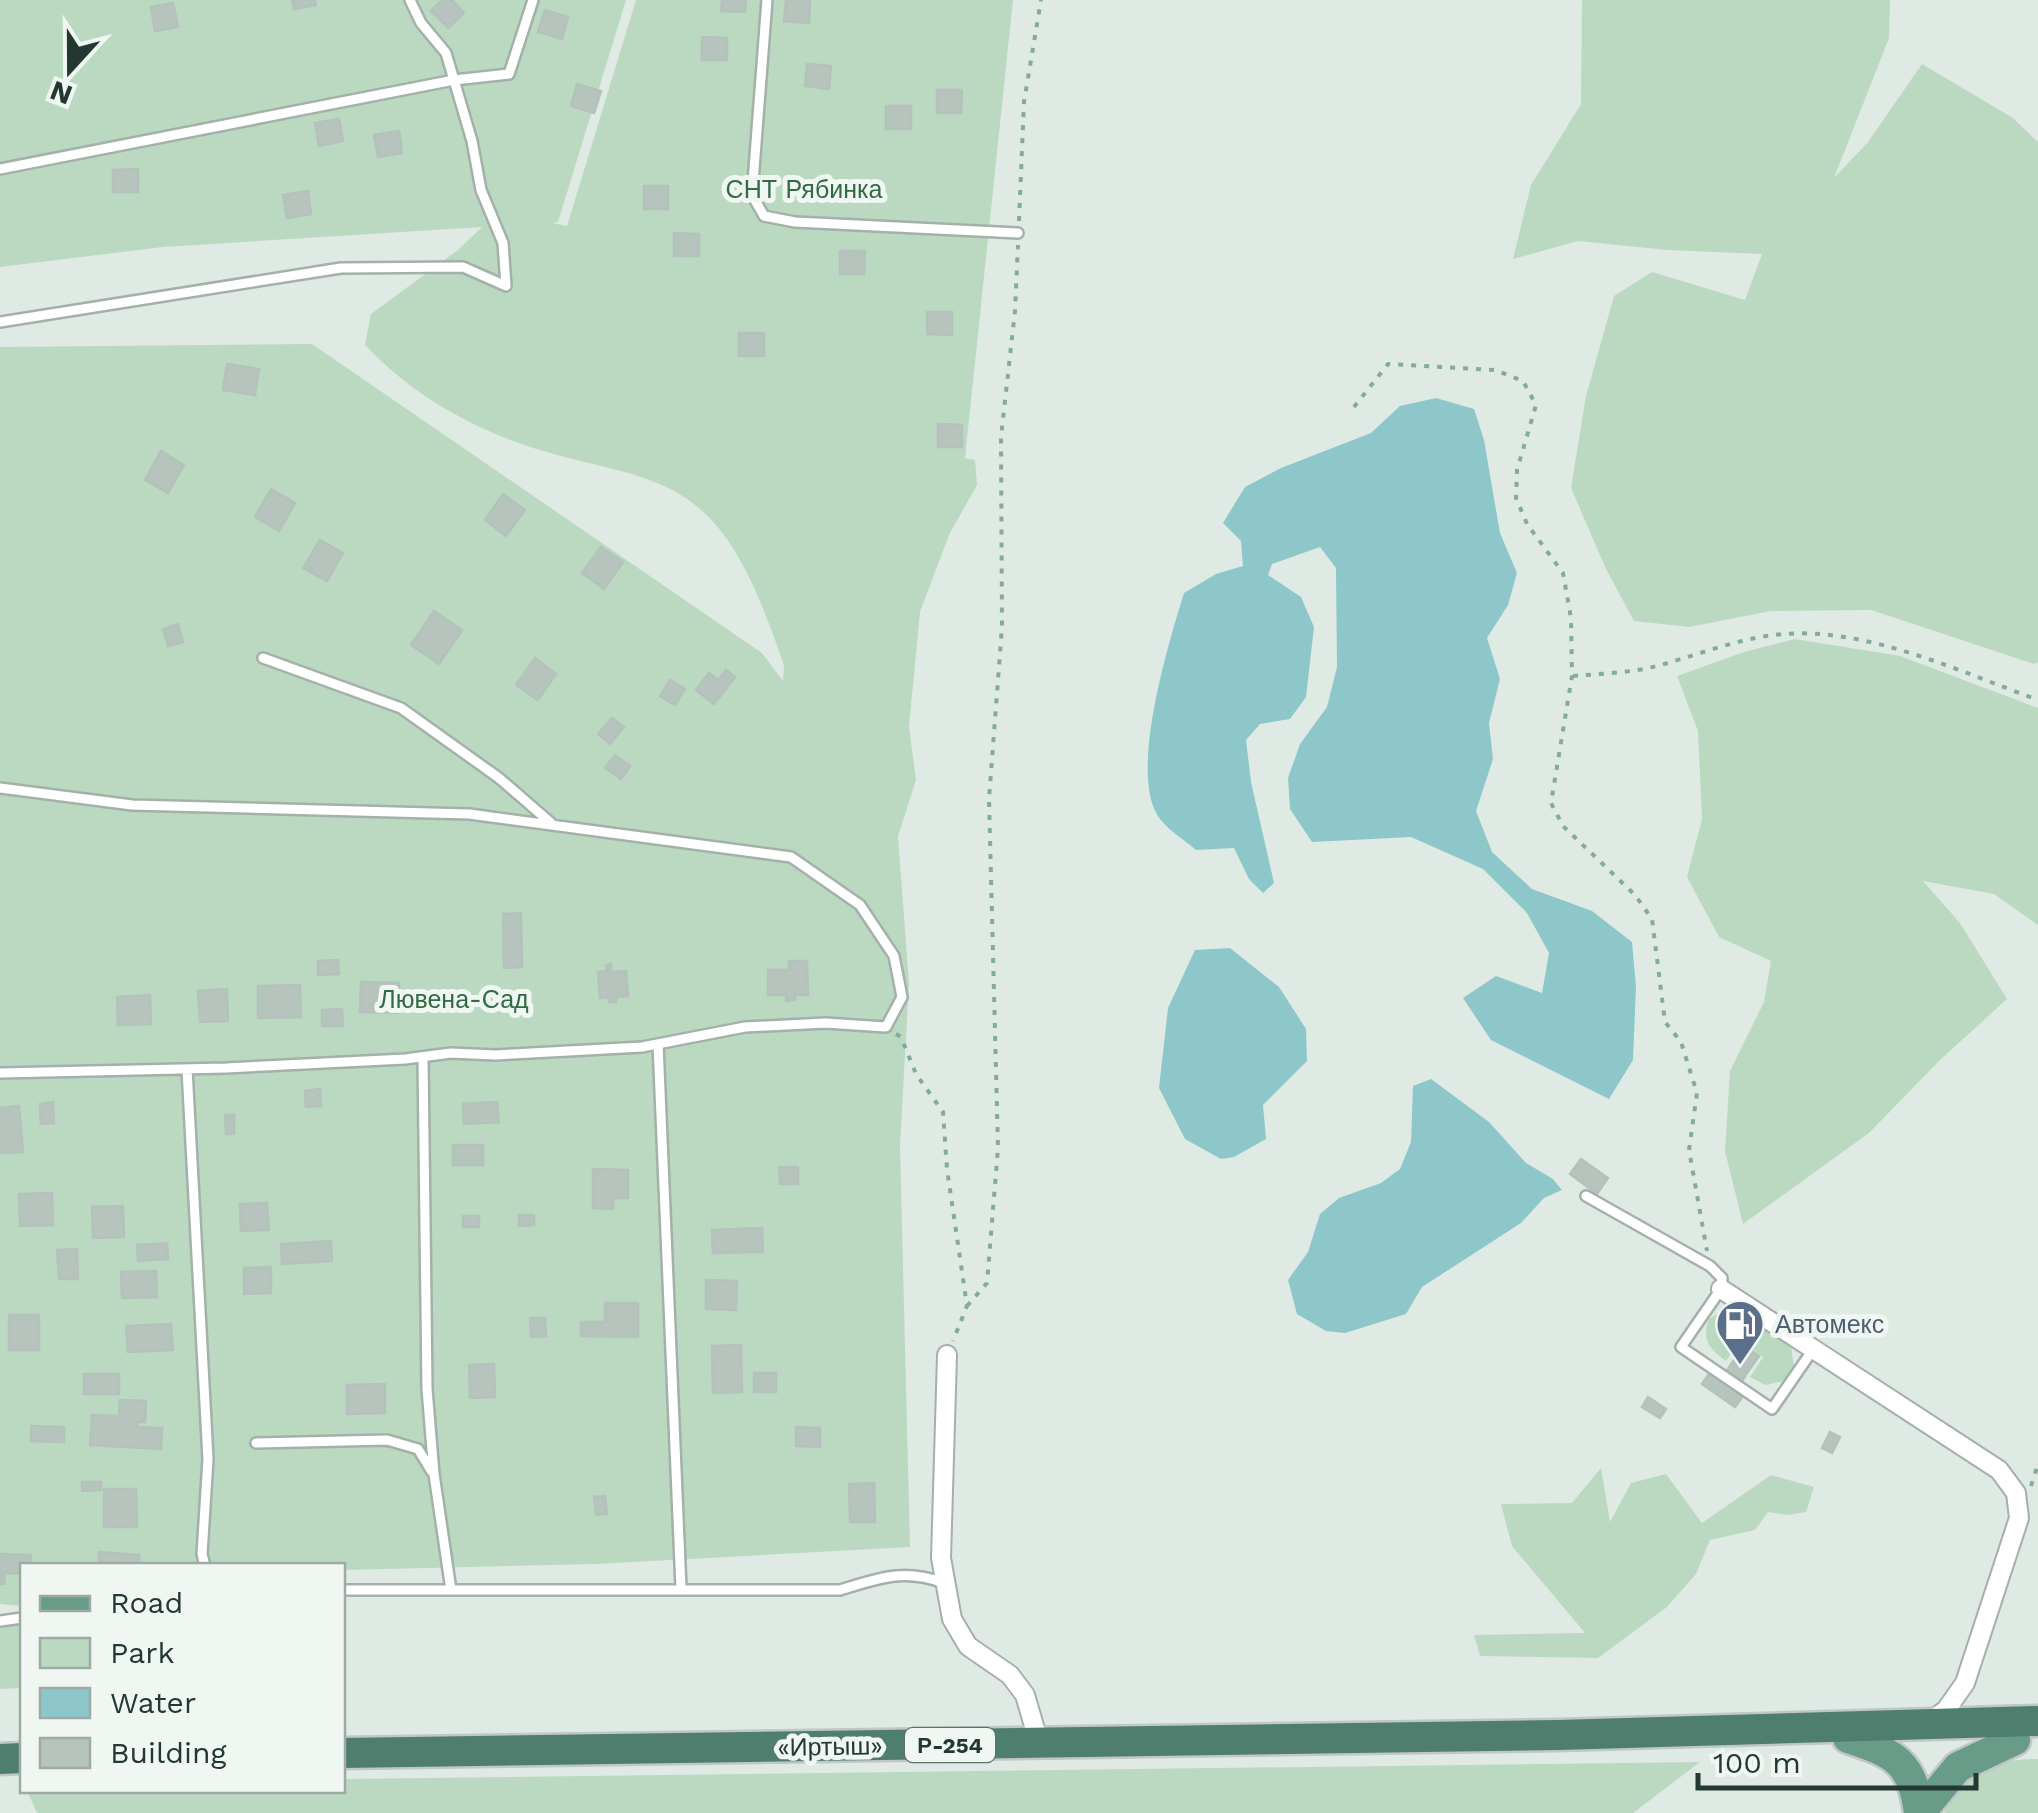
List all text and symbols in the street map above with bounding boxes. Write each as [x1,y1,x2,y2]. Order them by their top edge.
north arrow [20,20,120,120]
text: N [46,74,77,112]
park label: СНТ Рябинка [726,175,882,204]
park label: Лювена-Сад [379,985,529,1014]
fuel station icon: Автомекс [1714,1298,1766,1366]
place label: Автомекс [1775,1310,1884,1339]
legend [20,1563,345,1793]
text: Road [110,1585,183,1620]
text: Park [110,1635,175,1670]
text: Water [110,1685,196,1720]
road number: Р-254 [905,1728,995,1762]
scale bar [1698,1728,1976,1790]
street label: «Иртыш» [777,1731,883,1762]
text: Building [110,1735,227,1770]
text: 100 m [1713,1745,1801,1780]

